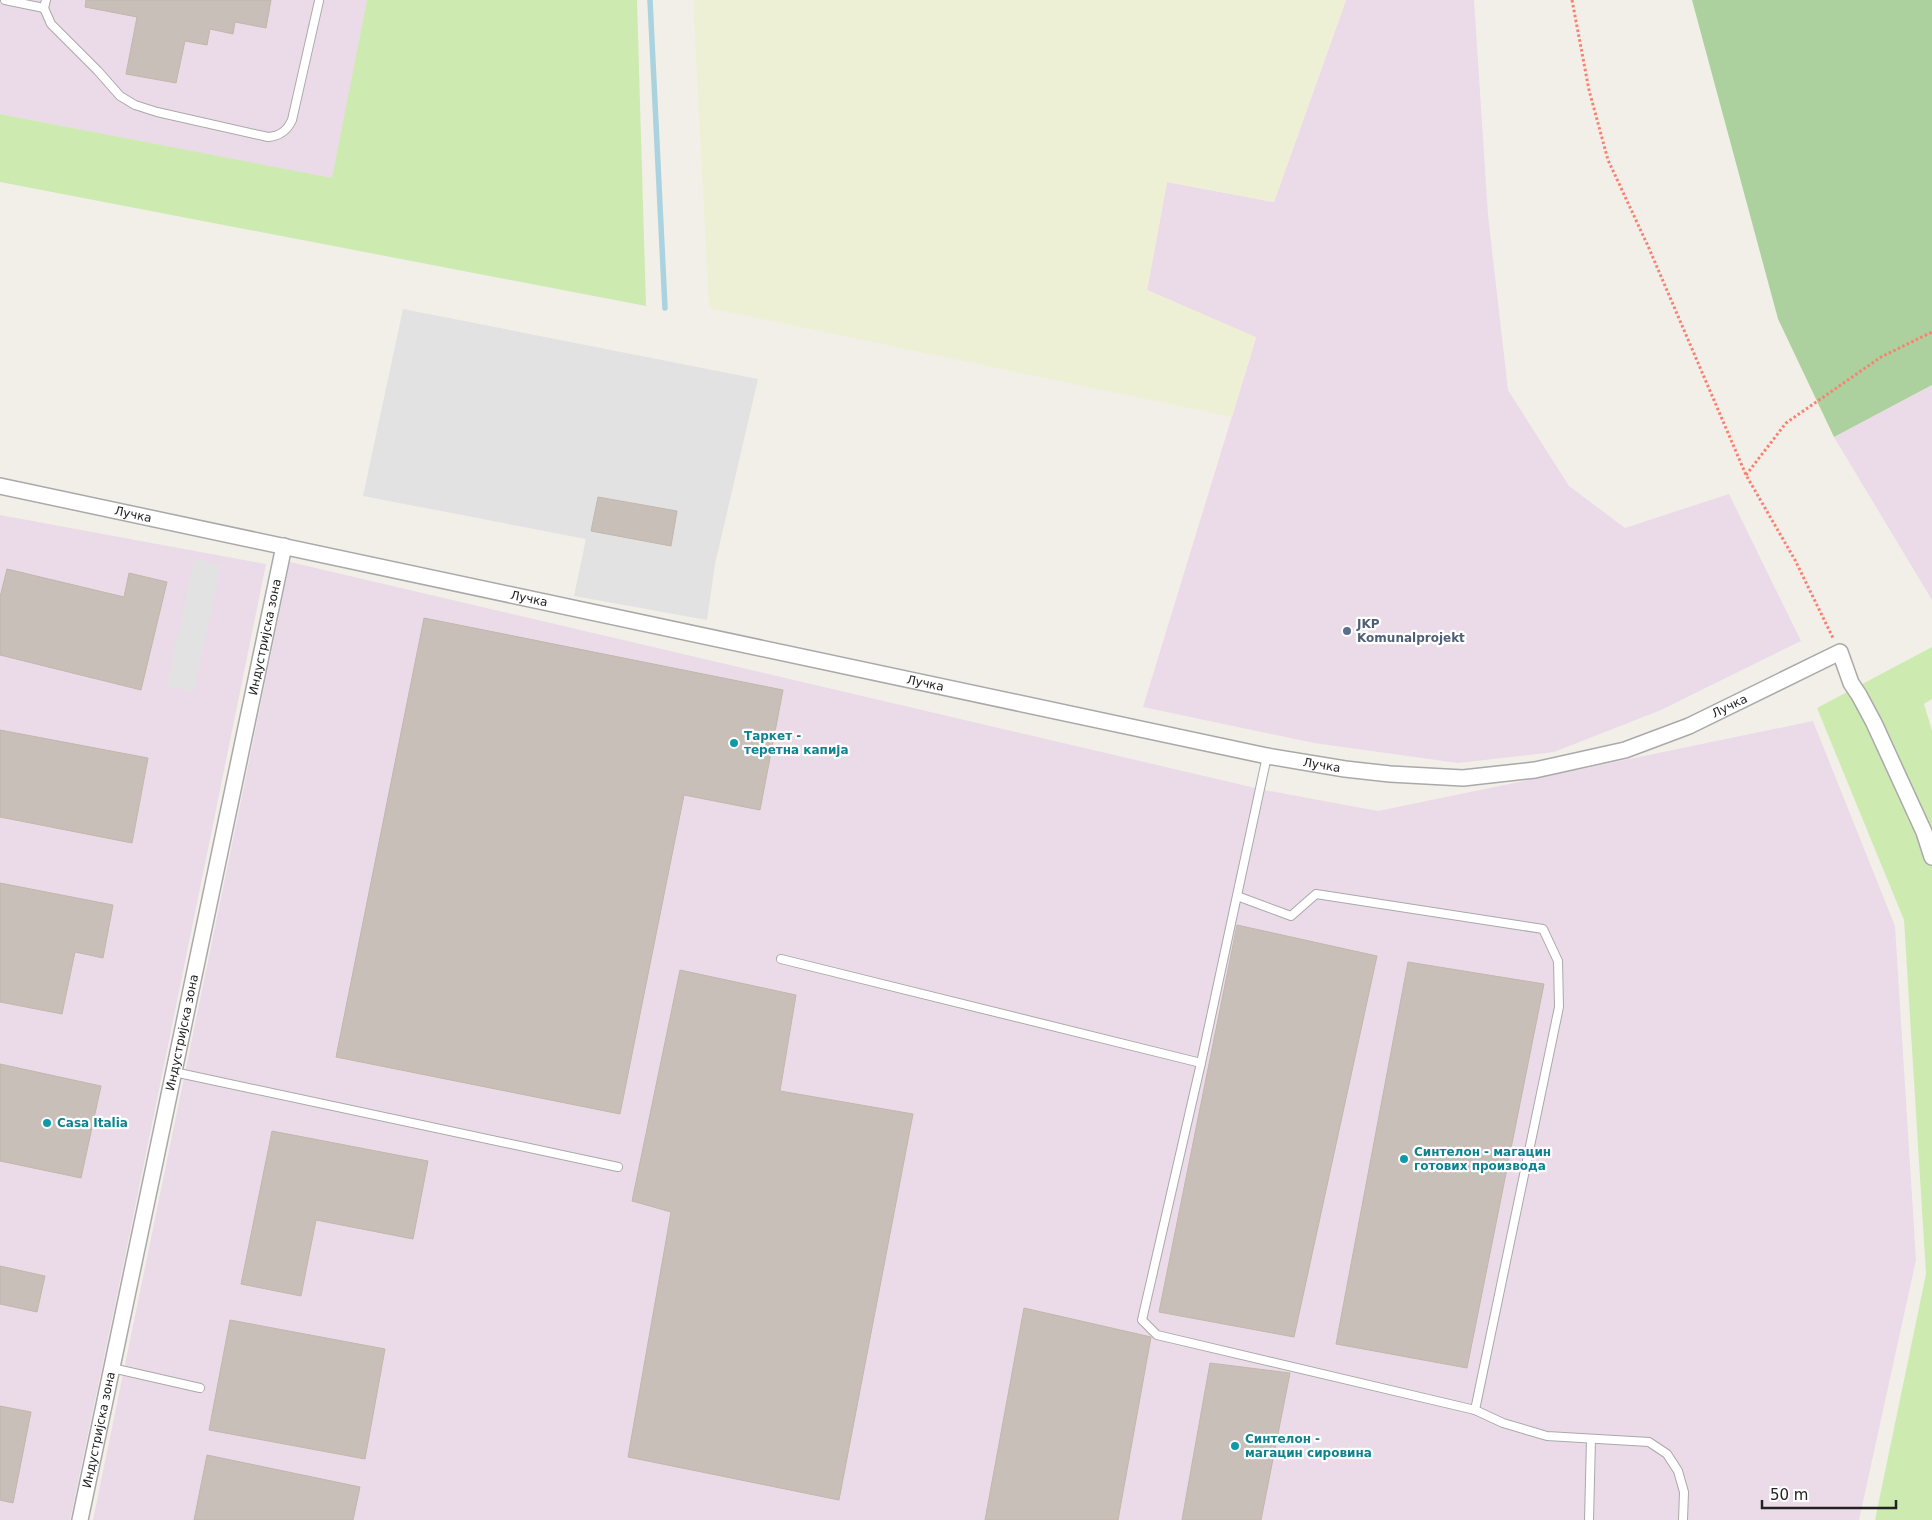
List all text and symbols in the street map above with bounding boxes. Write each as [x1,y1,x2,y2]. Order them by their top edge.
street label: Лучка [113,504,153,525]
street label: Индустријска зона [246,578,284,697]
street label: Лучка [509,588,549,610]
place label: JKP Komunalprojekt [1356,617,1465,645]
marker: JKP Komunalprojekt [1341,625,1353,637]
street label: Лучка [905,672,945,694]
street label: Лучка [1709,692,1750,721]
place label: Таркет - теретна капија [744,729,849,757]
marker: Таркет - теретна капија [728,737,740,749]
street label: Лучка [1302,755,1342,775]
street label: Индустријска зона [163,973,201,1092]
place label: Casa Italia [57,1116,128,1130]
marker: Casa Italia [41,1117,53,1129]
place label: Синтелон - магацин готових производа [1414,1145,1551,1173]
marker: Синтелон - магацин готових производа [1398,1153,1410,1165]
street label: Индустријска зона [80,1370,118,1489]
place label: Синтелон - магацин сировина [1245,1432,1372,1460]
marker: Синтелон - магацин сировина [1229,1440,1241,1452]
scale bar [1762,1478,1896,1510]
text: 50 m [1770,1486,1808,1504]

